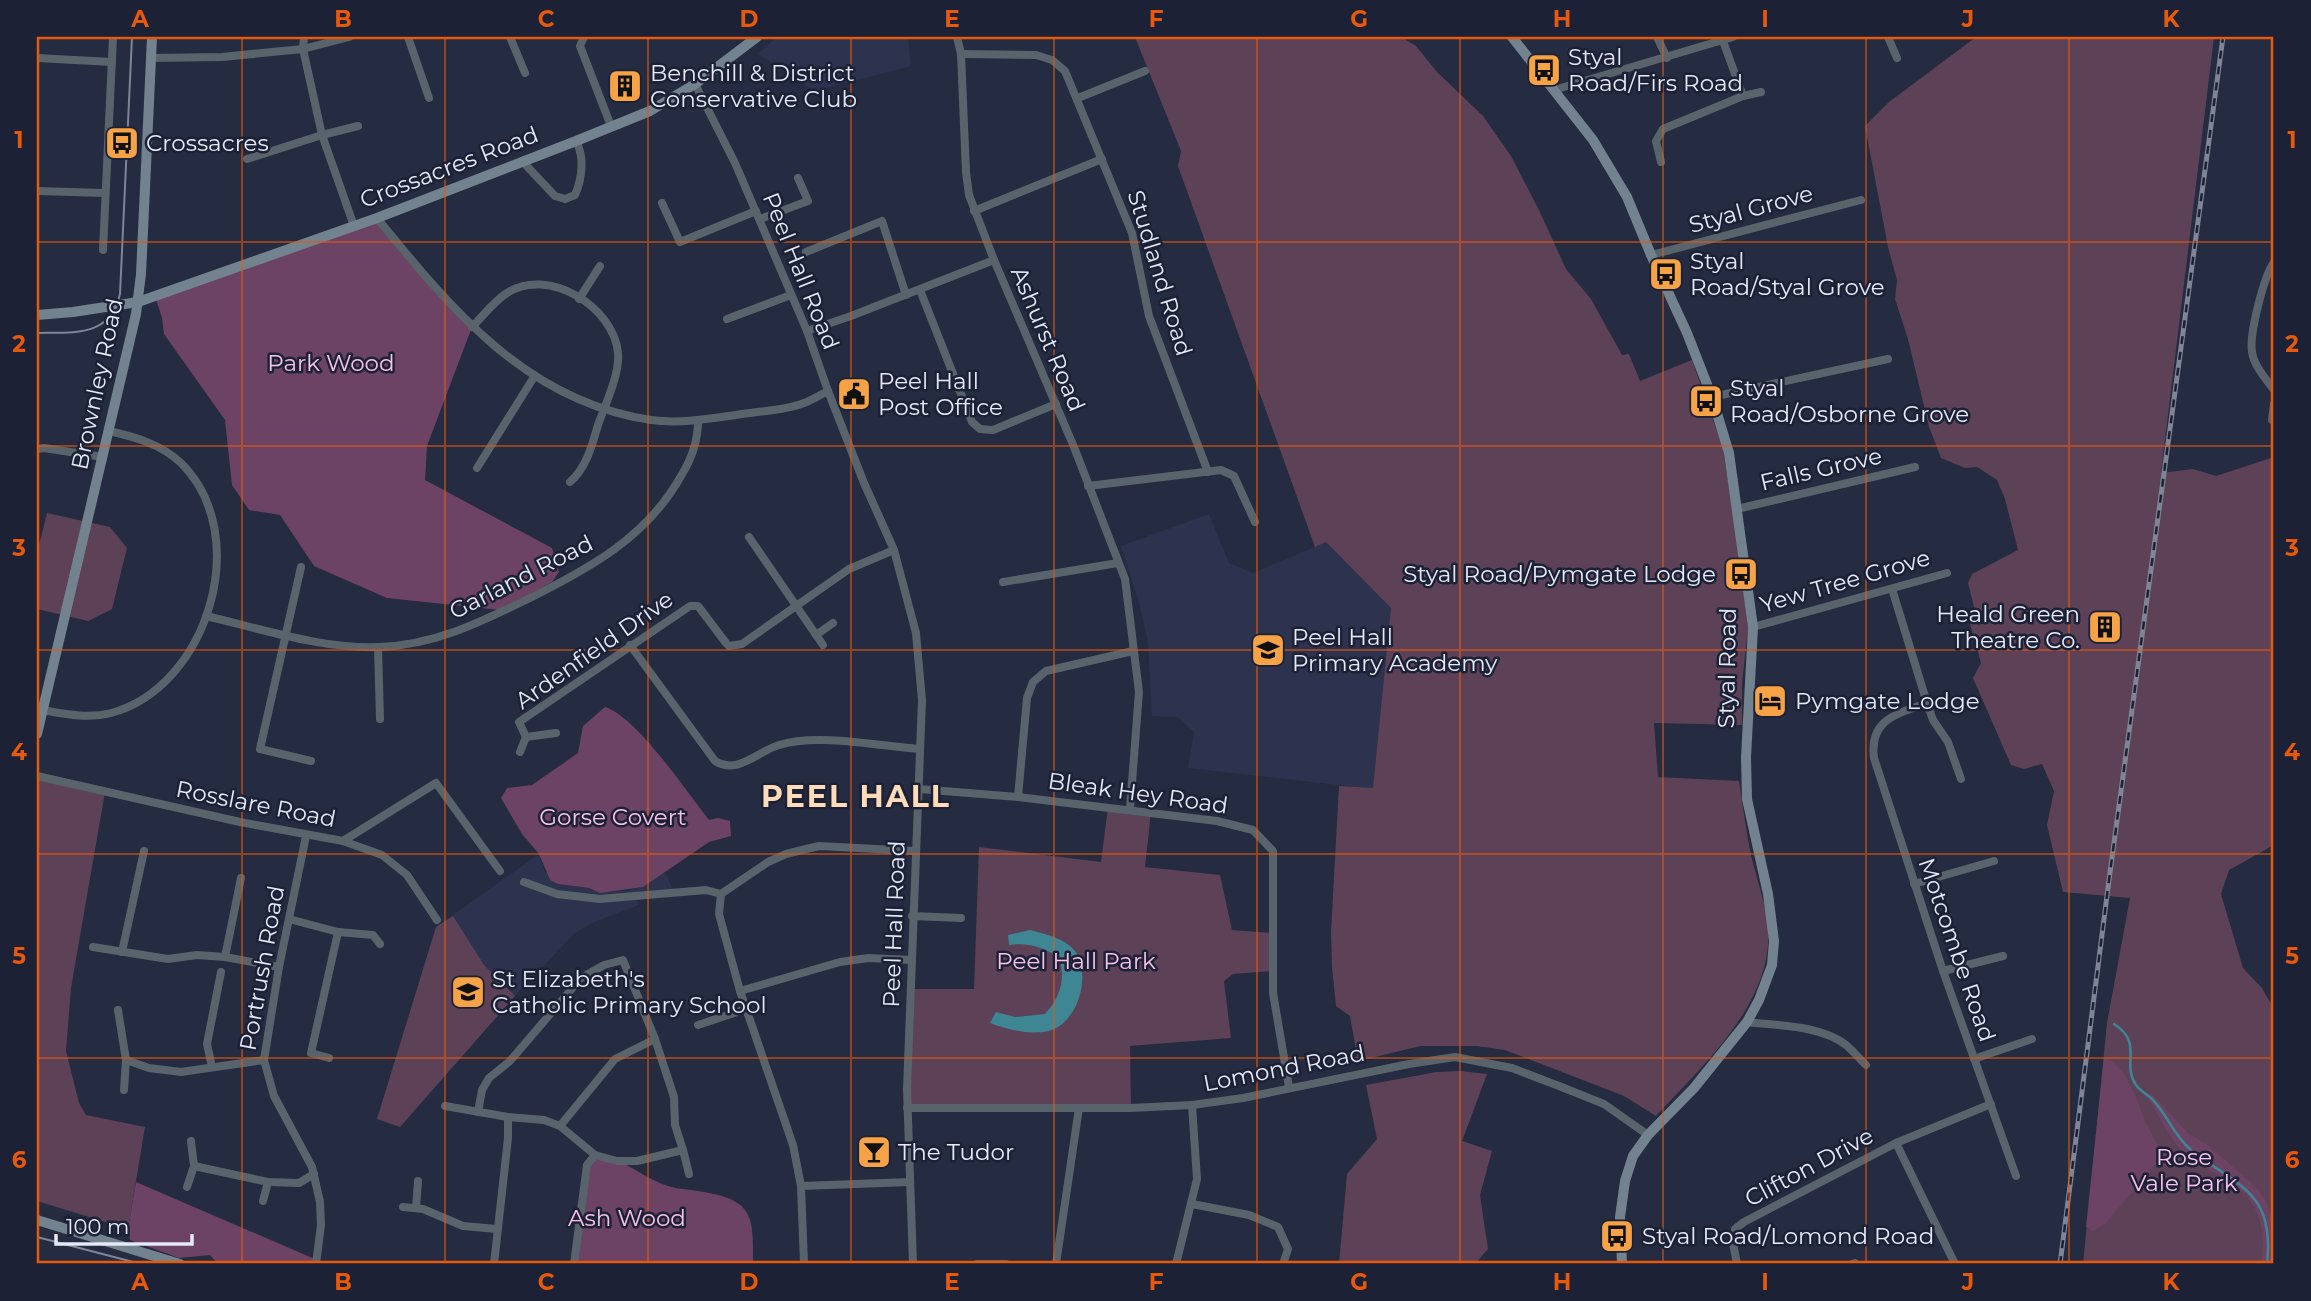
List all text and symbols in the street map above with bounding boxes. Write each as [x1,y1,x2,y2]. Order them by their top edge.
text: A [130,5,149,33]
text: B [334,5,352,33]
text: C [538,5,555,33]
text: D [740,5,759,33]
text: E [944,5,960,33]
text: F [1149,5,1164,33]
text: G [1350,5,1368,33]
text: H [1553,5,1571,33]
text: I [1761,5,1769,33]
text: J [1961,5,1974,33]
text: K [2162,5,2180,33]
place label: Styal Road/Firs Road [1568,43,1743,97]
bus stop icon: Styal Road/Firs Road [1525,51,1563,89]
place label: Benchill & District Conservative Club [650,59,857,113]
building icon: Benchill & District Conservative Club [606,67,644,105]
street label: Crossacres Road [356,120,542,214]
bus stop icon: Crossacres [103,124,141,162]
text: 1 [14,126,24,154]
text: 1 [2287,126,2297,154]
place label: Crossacres [146,129,269,157]
street label: Styal Grove [1686,179,1816,239]
street label: Studland Road [1122,187,1198,359]
street label: Peel Hall Road [757,188,845,354]
place label: Styal Road/Styal Grove [1690,247,1885,301]
bus stop icon: Styal Road/Styal Grove [1647,255,1685,293]
street label: Ashurst Road [1005,262,1091,416]
street label: Brownley Road [65,296,129,472]
text: 2 [12,330,26,358]
text: 2 [2285,330,2299,358]
park label: Park Wood [267,349,395,377]
place label: Peel Hall Post Office [878,367,1003,421]
place label: Styal Road/Osborne Grove [1730,374,1969,428]
public building icon: Peel Hall Post Office [835,375,873,413]
bus stop icon: Styal Road/Osborne Grove [1687,382,1725,420]
street label: Falls Grove [1757,441,1885,497]
street label: Garland Road [444,529,598,625]
text: 3 [11,534,26,562]
text: 3 [2284,534,2299,562]
street label: Yew Tree Grove [1757,543,1933,619]
bus stop icon: Styal Road/Pymgate Lodge [1722,555,1760,593]
place label: Styal Road/Pymgate Lodge [1403,560,1716,588]
street label: Ardenfield Drive [510,585,678,715]
place label: Heald Green Theatre Co. [1936,600,2080,654]
street label: Styal Road [1712,607,1742,729]
building icon: Heald Green Theatre Co. [2086,608,2124,646]
place label: Peel Hall Primary Academy [1292,623,1498,677]
school or university icon: Peel Hall Primary Academy [1249,631,1287,669]
hotel icon: Pymgate Lodge [1751,682,1789,720]
place label: Pymgate Lodge [1795,687,1980,715]
text: 4 [11,738,27,766]
text: 4 [2284,738,2300,766]
street label: Bleak Hey Road [1046,767,1230,819]
street label: Rosslare Road [174,775,338,833]
district label: PEEL HALL [761,778,951,815]
park label: Gorse Covert [539,803,687,831]
street label: Peel Hall Road [877,840,911,1008]
street label: Motcombe Road [1912,854,2002,1046]
street label: Portrush Road [234,883,290,1053]
text: 5 [12,942,26,970]
text: 5 [2285,942,2299,970]
park label: Peel Hall Park [996,947,1156,975]
place label: St Elizabeth's Catholic Primary School [492,965,767,1019]
school or university icon: St Elizabeth's Catholic Primary School [449,973,487,1011]
street label: Lomond Road [1201,1039,1367,1097]
street label: Clifton Drive [1740,1121,1878,1213]
bar icon: The Tudor [855,1133,893,1171]
place label: The Tudor [898,1138,1014,1166]
park label: Rose Vale Park [2130,1143,2238,1197]
text: 6 [12,1146,27,1174]
text: 6 [2285,1146,2300,1174]
scale bar [56,1203,192,1247]
park label: Ash Wood [568,1204,686,1232]
text: 100 m [66,1214,129,1239]
bus stop icon: Styal Road/Lomond Road [1598,1217,1636,1255]
place label: Styal Road/Lomond Road [1642,1222,1934,1250]
text: A [130,1268,149,1296]
text: B [334,1268,352,1296]
text: C [538,1268,555,1296]
text: D [740,1268,759,1296]
text: E [944,1268,960,1296]
text: F [1149,1268,1164,1296]
text: G [1350,1268,1368,1296]
text: H [1553,1268,1571,1296]
text: I [1761,1268,1769,1296]
text: J [1961,1268,1974,1296]
text: K [2162,1268,2180,1296]

